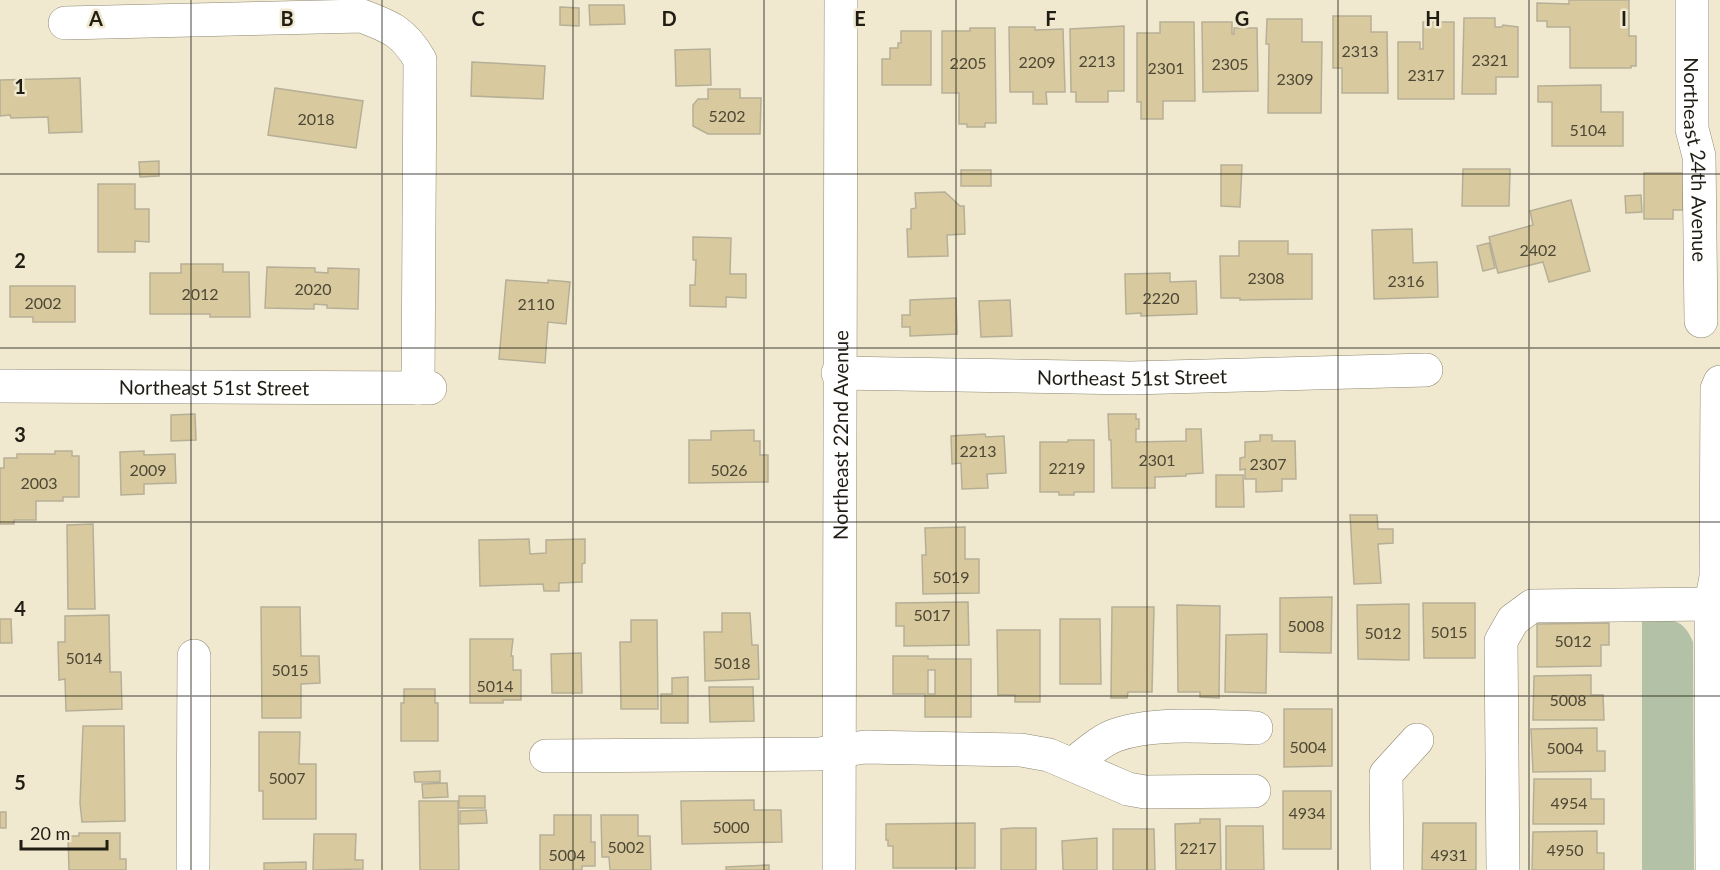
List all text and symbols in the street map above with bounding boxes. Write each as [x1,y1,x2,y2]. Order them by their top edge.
text: A [88,6,103,30]
text: B [280,6,294,30]
text: C [471,6,485,30]
text: D [661,6,677,30]
text: E [854,6,866,30]
text: F [1045,6,1057,30]
text: G [1235,6,1249,30]
text: H [1425,6,1441,30]
text: I [1621,6,1627,30]
house number: 2313 [1341,41,1379,60]
house number: 2321 [1471,50,1509,69]
house number: 2213 [1078,51,1116,70]
house number: 2209 [1018,52,1056,71]
house number: 2205 [949,53,987,72]
house number: 2305 [1211,54,1249,73]
street label: Northeast 24th Avenue [1680,57,1712,262]
house number: 2301 [1147,58,1185,77]
house number: 2317 [1407,65,1445,84]
house number: 2309 [1276,69,1314,88]
text: 1 [14,74,26,98]
house number: 5202 [708,106,746,125]
house number: 2018 [297,109,335,128]
house number: 5104 [1569,120,1607,139]
house number: 2402 [1519,240,1557,259]
text: 2 [14,248,26,272]
house number: 2308 [1247,268,1285,287]
house number: 2316 [1387,271,1425,290]
house number: 2020 [294,279,332,298]
house number: 2012 [181,284,219,303]
house number: 2220 [1142,288,1180,307]
house number: 2002 [24,293,62,312]
house number: 2110 [517,294,555,313]
street label: Northeast 22nd Avenue [828,330,852,540]
street label: Northeast 51st Street [1037,363,1227,390]
street label: Northeast 51st Street [119,375,309,399]
text: 3 [14,422,26,446]
house number: 2213 [959,441,997,460]
house number: 2301 [1138,450,1176,469]
house number: 2307 [1249,454,1287,473]
house number: 2219 [1048,458,1086,477]
house number: 2009 [129,460,167,479]
house number: 5026 [710,460,748,479]
house number: 2003 [20,473,58,492]
house number: 5019 [932,567,970,586]
text: 4 [14,596,26,620]
house number: 5017 [913,605,951,624]
house number: 5008 [1287,616,1325,635]
house number: 5015 [1430,622,1468,641]
house number: 5012 [1364,623,1402,642]
house number: 5012 [1554,631,1592,650]
house number: 5014 [65,648,103,667]
house number: 5018 [713,653,751,672]
house number: 5015 [271,660,309,679]
house number: 5014 [476,676,514,695]
house number: 5008 [1549,690,1587,709]
house number: 5004 [1289,737,1327,756]
house number: 5004 [1546,738,1584,757]
house number: 5007 [268,768,306,787]
text: 5 [14,770,26,794]
house number: 4954 [1550,793,1588,812]
house number: 4934 [1288,803,1326,822]
scale bar [21,813,106,851]
house number: 5000 [712,817,750,836]
text: 20 m [30,822,70,844]
house number: 5002 [607,837,645,856]
house number: 2217 [1179,838,1217,857]
house number: 4950 [1546,840,1584,859]
house number: 5004 [548,845,586,864]
house number: 4931 [1430,845,1468,864]

